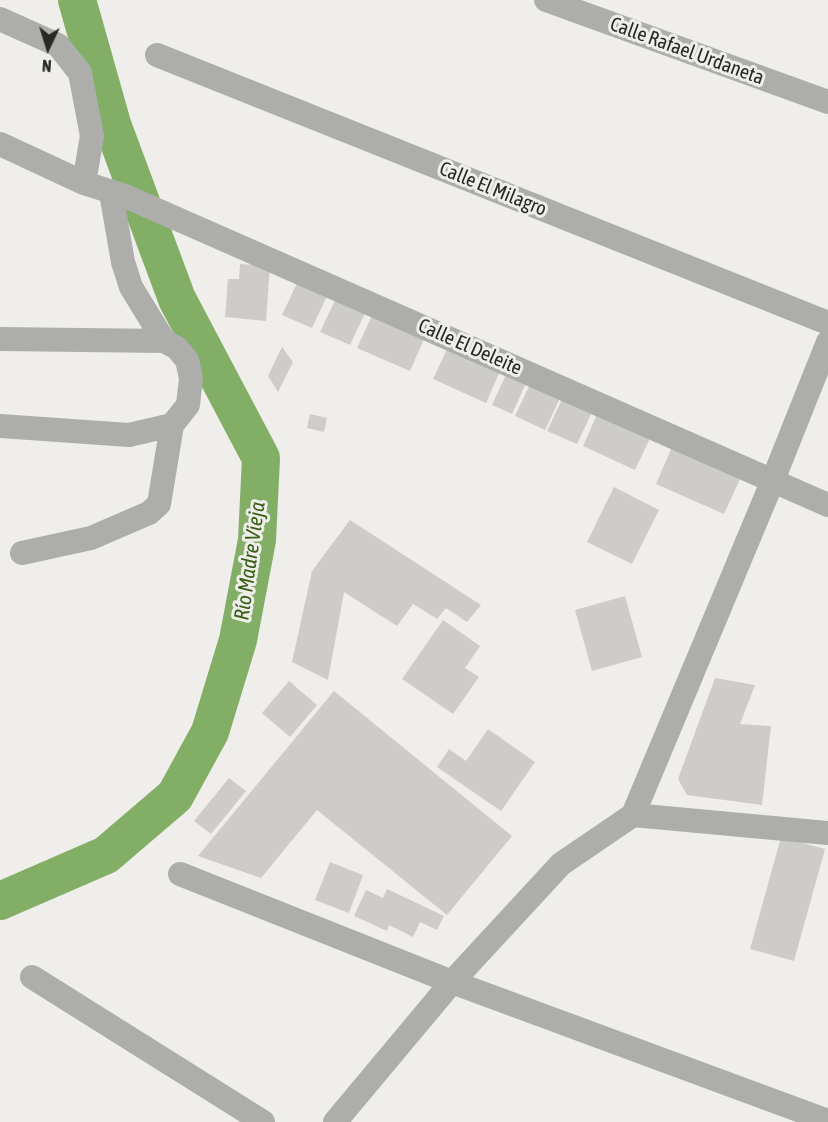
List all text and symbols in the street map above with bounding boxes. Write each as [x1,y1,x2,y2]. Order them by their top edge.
street label: Calle Rafael Urdaneta [607,12,767,90]
north arrow [18,18,78,78]
text: N [41,57,52,75]
street label: Calle El Milagro [436,157,550,221]
street label: Calle El Deleite [415,314,525,380]
water label: Río Madre Vieja [229,500,271,622]

